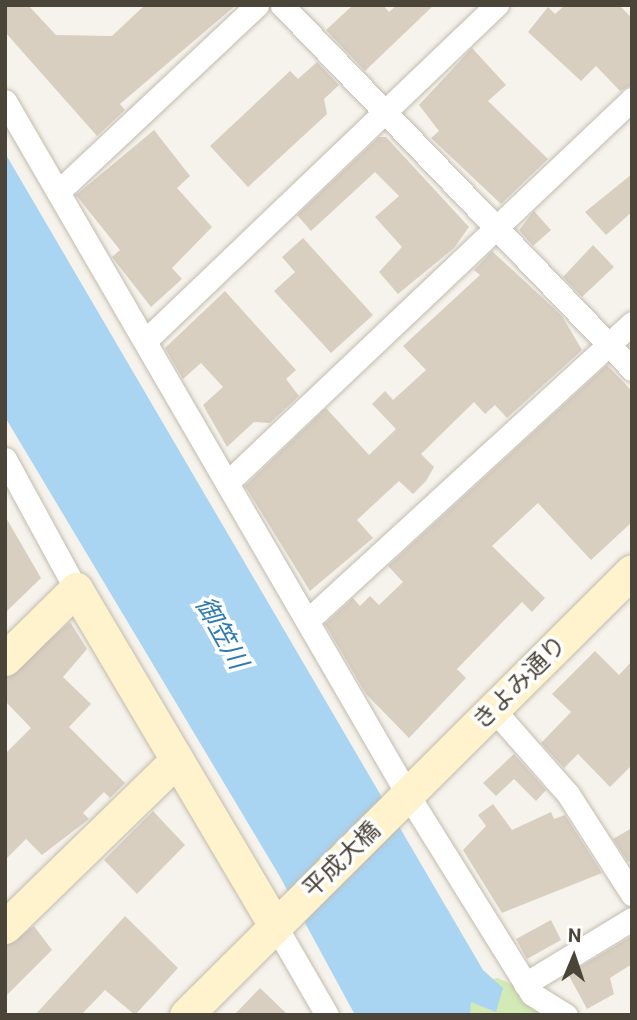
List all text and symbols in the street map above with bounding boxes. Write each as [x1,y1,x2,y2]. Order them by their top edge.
water label: 御笠川 [188,591,254,675]
street label: きよみ通り [467,630,573,736]
street label: 平成大橋 [297,816,387,904]
north arrow [539,922,609,992]
text: N [568,924,582,947]

